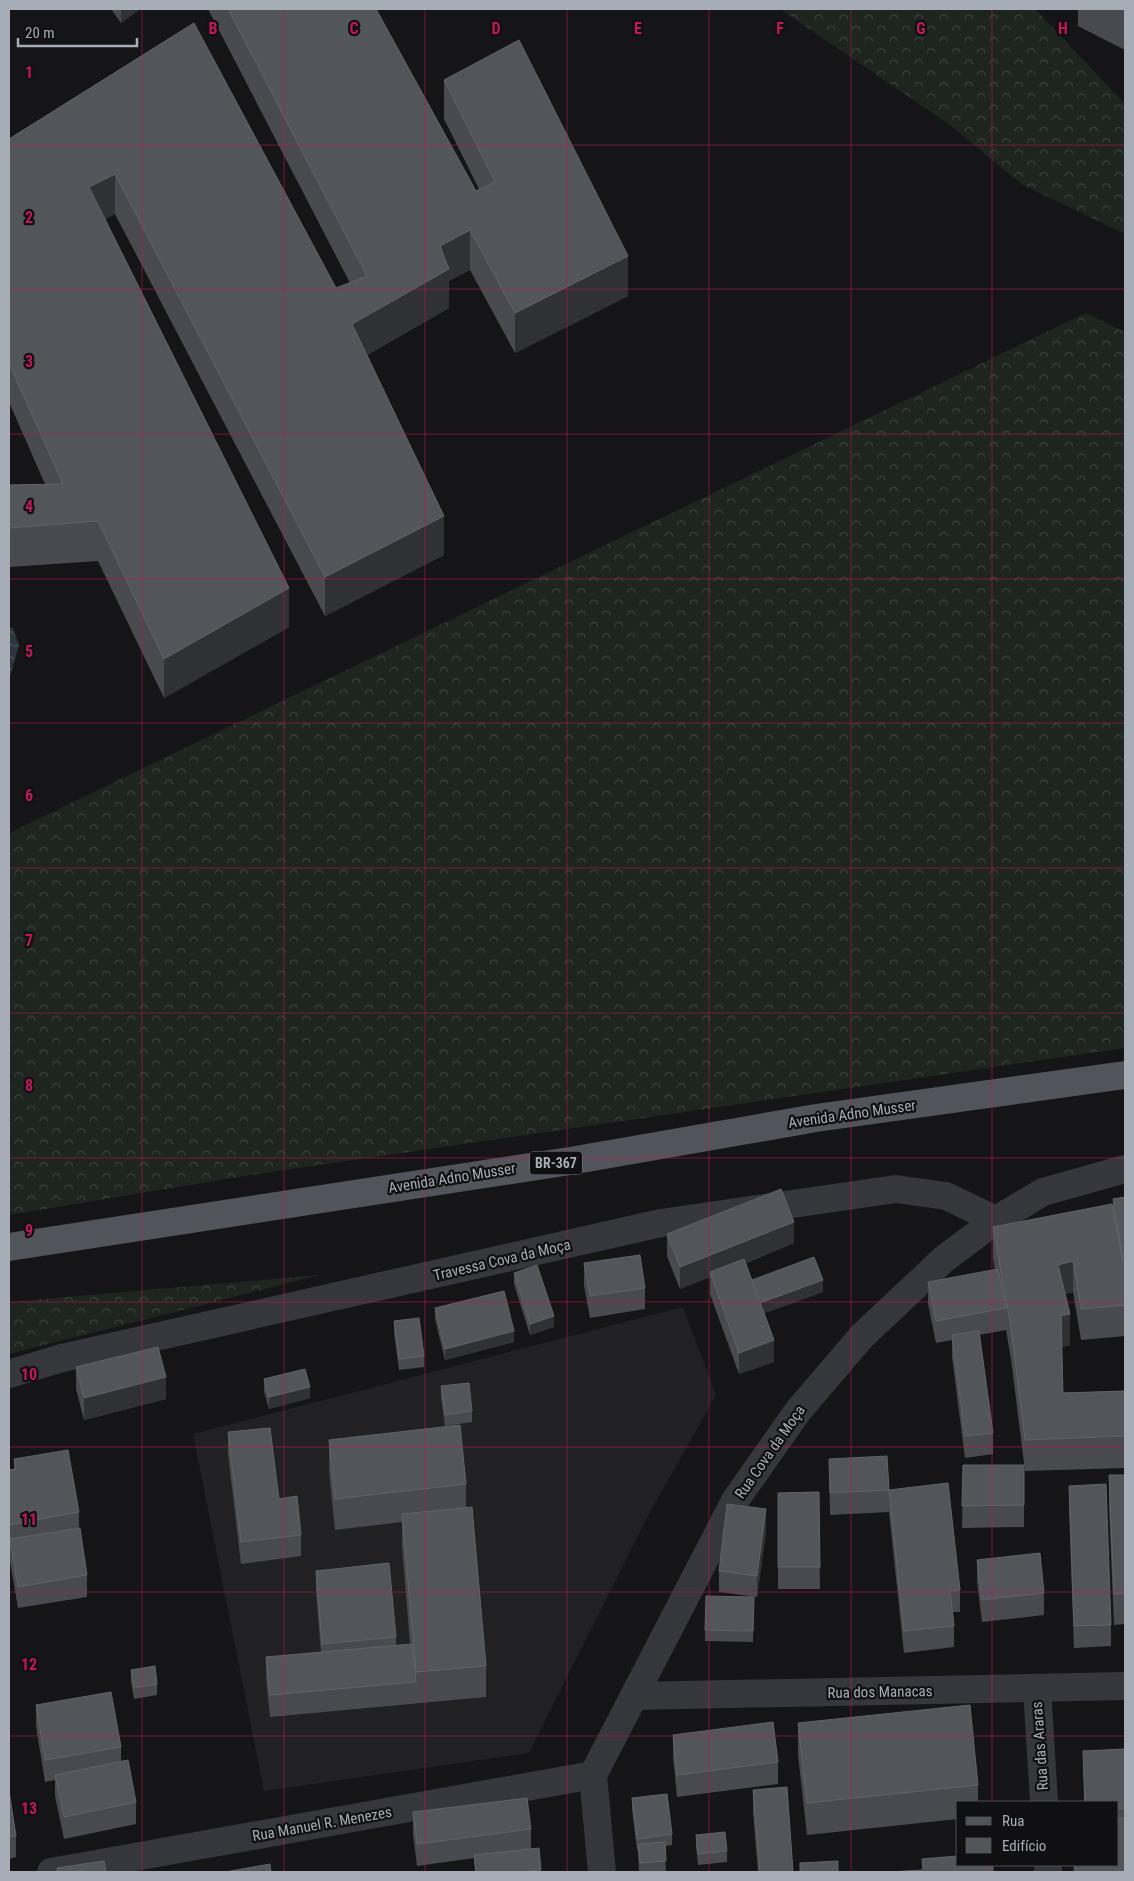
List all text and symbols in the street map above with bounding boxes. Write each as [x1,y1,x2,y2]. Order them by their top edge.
scale bar [18,15,136,47]
text: B [209,19,218,38]
text: C [349,19,359,38]
text: D [491,19,501,38]
text: E [634,19,642,38]
text: F [776,19,784,38]
text: G [916,19,926,38]
text: H [1058,19,1068,38]
text: 20 m [25,24,55,42]
text: 1 [25,63,33,82]
text: 2 [25,208,33,227]
text: 3 [25,352,33,371]
text: 4 [25,497,33,516]
text: 5 [25,642,33,661]
text: 6 [25,786,33,805]
text: 7 [25,931,33,950]
text: 8 [25,1076,33,1095]
street label: Avenida Adno Musser [787,1096,917,1132]
road number: BR-367 [530,1152,582,1174]
street label: Avenida Adno Musser [387,1159,517,1197]
text: 9 [25,1221,33,1240]
street label: Travessa Cova da Moça [432,1235,572,1285]
text: 10 [21,1365,37,1384]
street label: Rua Cova da Moça [731,1402,809,1502]
text: 11 [21,1510,37,1529]
text: 12 [21,1655,37,1674]
street label: Rua dos Manacas [827,1682,933,1702]
street label: Rua das Araras [1028,1701,1052,1791]
text: 13 [21,1799,37,1818]
legend [956,1801,1119,1866]
street label: Rua Manuel R. Menezes [251,1803,393,1845]
text: Rua [1002,1812,1024,1830]
text: Edifício [1002,1837,1046,1855]

